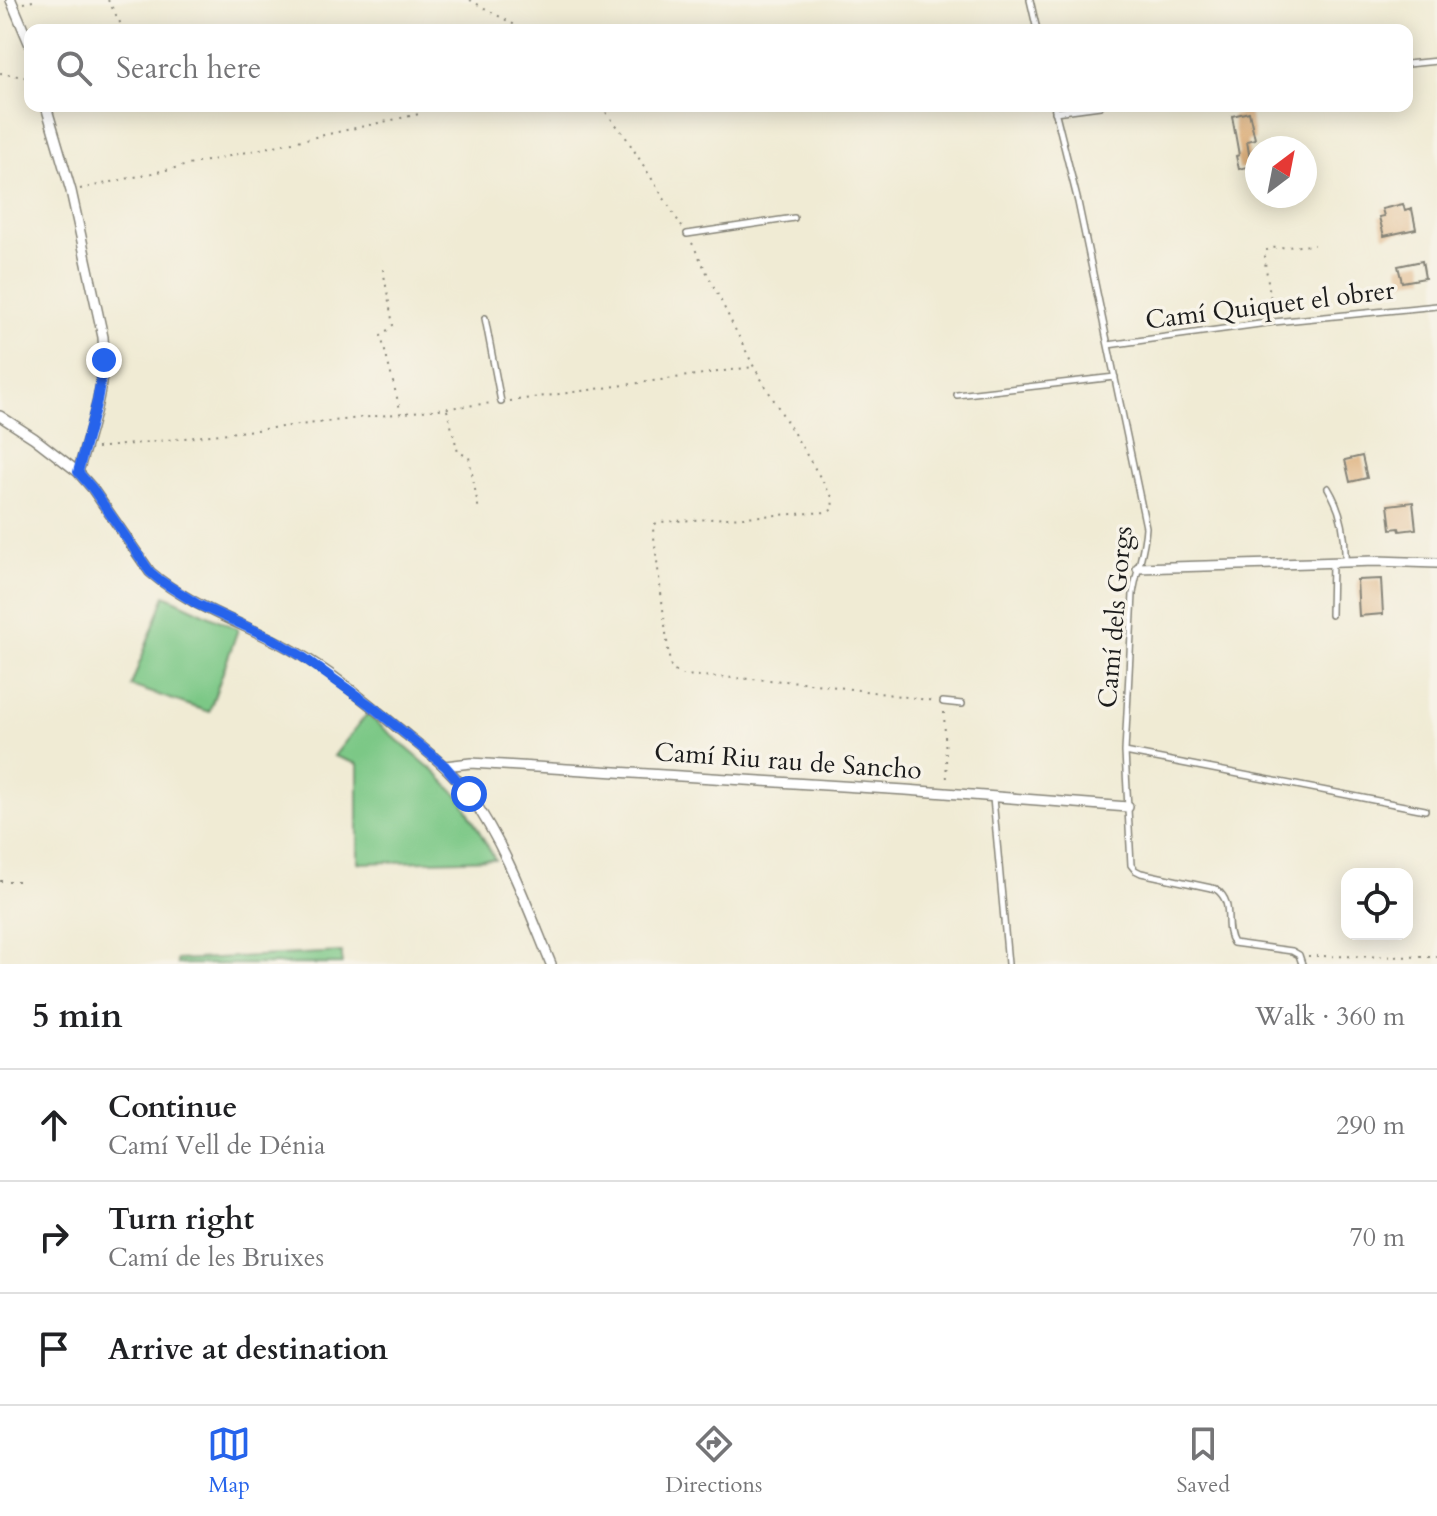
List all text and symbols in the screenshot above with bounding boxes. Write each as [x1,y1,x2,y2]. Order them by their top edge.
search box [24,24,1413,112]
icon: search [52,46,96,90]
text: Search here [116,48,261,89]
north arrow [1245,136,1317,208]
street label: Camí Quiquet el obrer [1143,272,1397,338]
route end [86,342,122,378]
street label: Camí dels Gorgs [1090,524,1140,710]
street label: Camí Riu rau de Sancho [653,734,923,788]
route start [451,776,487,812]
map controls [1341,868,1413,940]
button: locate [1341,868,1413,940]
text: 5 min [32,993,123,1039]
text: Walk · 360 m [1255,999,1405,1034]
text: Continue [108,1087,237,1128]
icon: ahead [32,1103,76,1147]
text: 290 m [1336,1108,1405,1143]
text: Camí Vell de Dénia [108,1128,325,1163]
text: Turn right [108,1199,254,1240]
icon: right [32,1215,76,1259]
text: 70 m [1349,1220,1405,1255]
text: Camí de les Bruixes [108,1240,324,1275]
icon: arrive [32,1327,76,1371]
text: Arrive at destination [108,1329,388,1370]
tab: Map [207,1422,251,1500]
tab: Directions [665,1422,762,1500]
tab: Saved [1177,1422,1230,1500]

